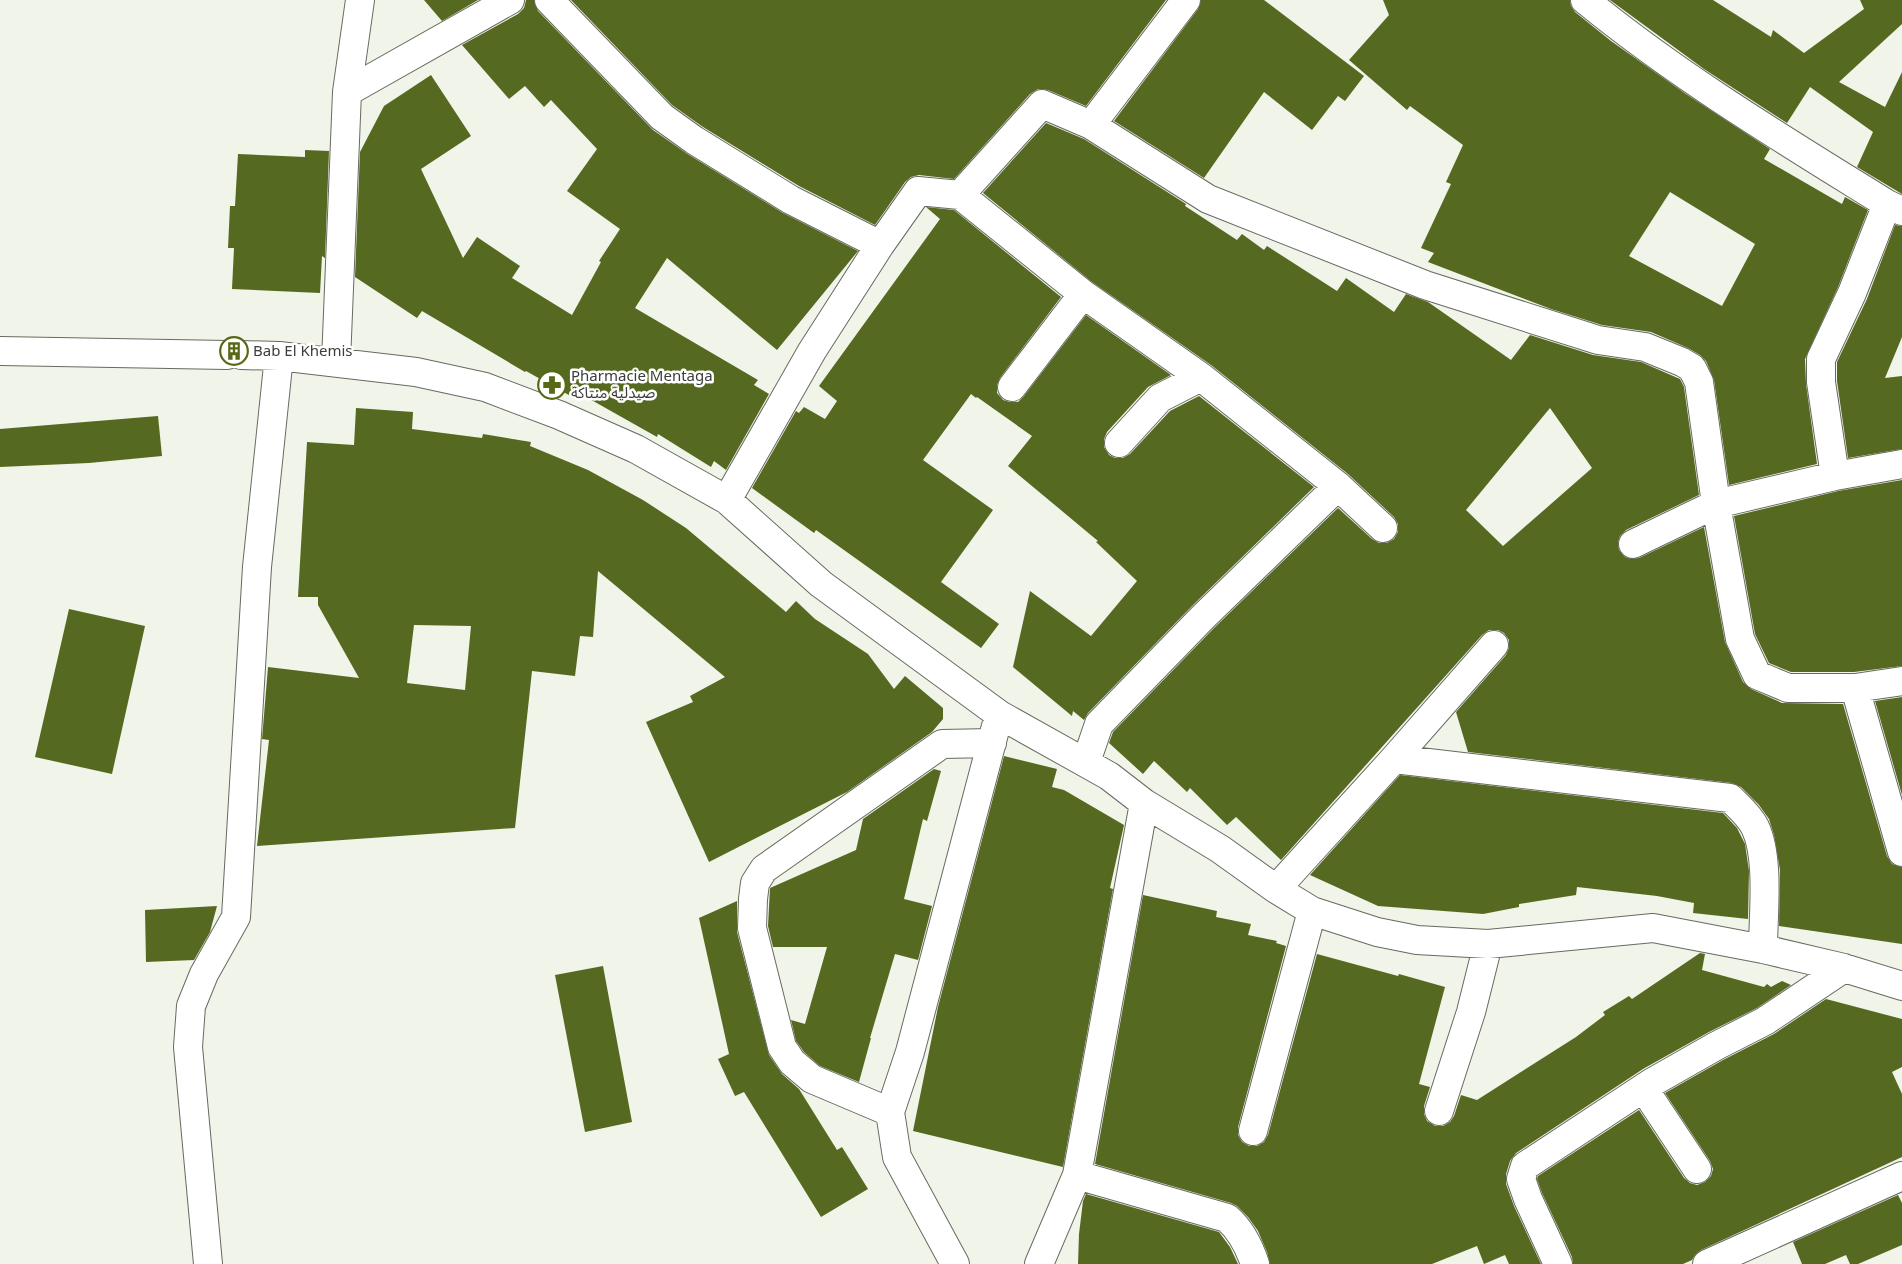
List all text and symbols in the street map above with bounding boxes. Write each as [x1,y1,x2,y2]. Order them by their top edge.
place label: Bab El Khemis [253,335,353,367]
building icon: Bab El Khemis [219,336,249,366]
place label: Pharmacie Mentaga صيدلية منتاكة [571,360,713,409]
pharmacy icon: Pharmacie Mentaga صيدلية منتاكة [537,370,567,400]

